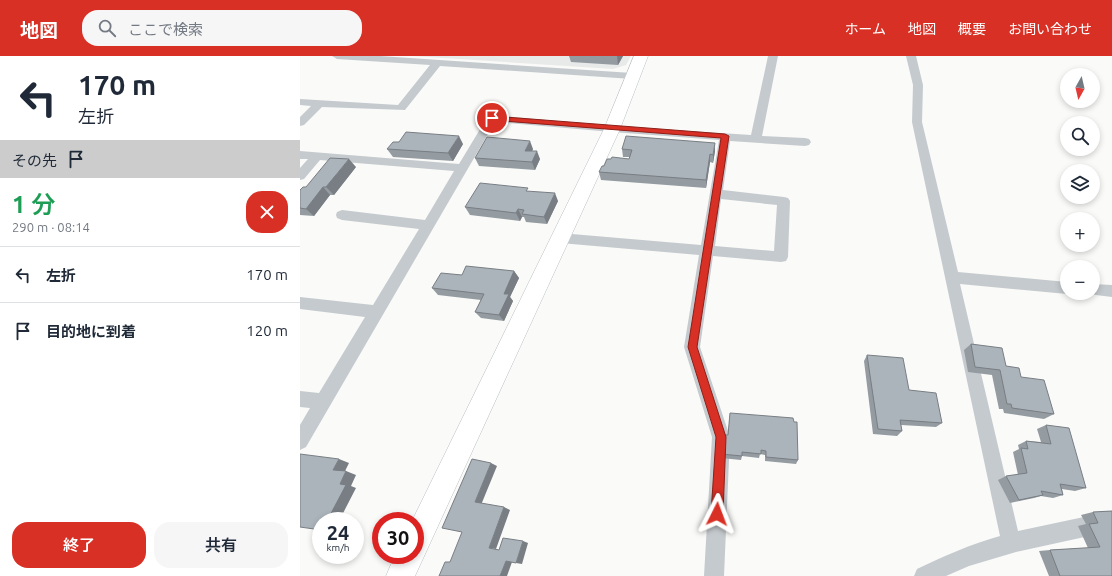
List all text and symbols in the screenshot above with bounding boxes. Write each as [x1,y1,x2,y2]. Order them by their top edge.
search box [82,10,362,46]
icon: search [96,17,118,39]
text: 地図 [20,19,58,41]
text: ここで検索 [128,21,203,38]
text: ホーム [844,21,886,37]
text: 地図 [908,21,936,37]
text: 概要 [958,21,986,37]
text: お問い合わせ [1008,21,1092,37]
north arrow [1060,68,1100,108]
map controls [1060,68,1100,300]
text: 170 m [78,69,156,100]
icon: left [12,72,64,124]
pin [475,101,509,135]
text: 左折 [78,106,114,126]
icon: arrive [481,107,503,129]
button: search [1060,116,1100,156]
icon: arrive [65,148,87,170]
text: その先 [12,152,57,169]
button: layers [1060,164,1100,204]
text: 1 分 [12,191,55,218]
button: close [246,191,288,233]
button: + [1060,212,1100,252]
text: 290 m · 08:14 [12,220,90,234]
button: − [1060,260,1100,300]
icon: left [12,264,34,286]
text: 170 m [246,266,288,283]
text: 左折 [46,267,76,284]
icon: arrive [12,320,34,342]
text: 120 m [246,322,288,339]
text: 目的地に到着 [46,323,136,340]
position arrow [696,493,738,535]
speed limit sign: 30 [372,512,424,564]
text: 24 [327,521,349,544]
button: 終了 [12,522,146,568]
button: 共有 [154,522,288,568]
text: km/h [326,542,350,553]

